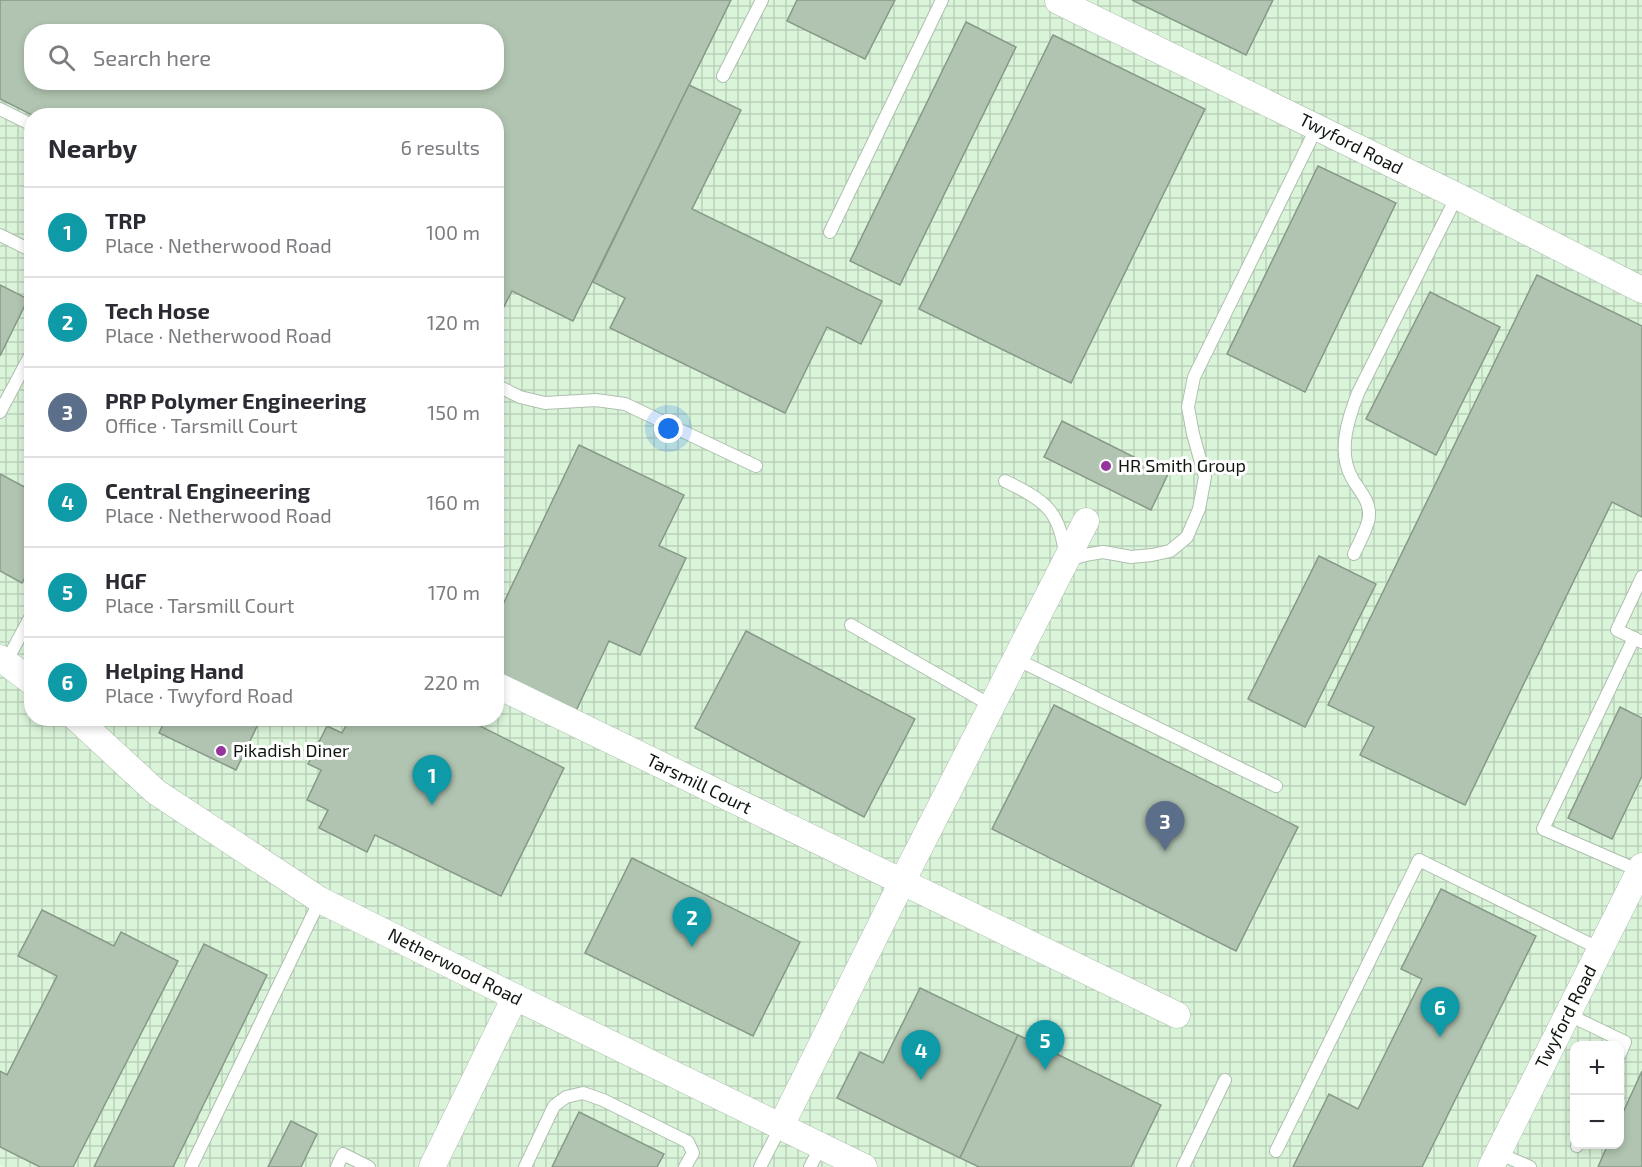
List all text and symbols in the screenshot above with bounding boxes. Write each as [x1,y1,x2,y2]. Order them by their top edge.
search box [24,24,504,90]
icon: search [45,41,78,74]
text: Search here [93,44,211,70]
street label: Twyford Road [1296,108,1407,179]
text: Nearby [48,132,137,163]
text: 6 results [400,135,480,159]
text: TRP [105,207,146,233]
text: 1 [63,220,72,244]
text: 100 m [426,220,480,244]
text: Place · Netherwood Road [105,233,332,257]
text: Tech Hose [105,297,210,323]
text: 2 [62,310,73,334]
text: 120 m [427,310,480,334]
text: Place · Netherwood Road [105,323,332,347]
text: PRP Polymer Engineering [105,387,366,413]
text: 3 [62,400,73,424]
text: 150 m [427,400,480,424]
text: Office · Tarsmill Court [105,413,298,437]
your location [654,414,683,443]
place label: HR Smith Group [1118,454,1246,476]
marker: HR Smith Group [1099,459,1113,473]
text: Central Engineering [105,477,310,503]
text: 4 [61,490,74,514]
text: 160 m [427,490,480,514]
text: Place · Netherwood Road [105,503,332,527]
text: HGF [105,567,147,593]
text: 5 [62,580,73,604]
text: 170 m [428,580,480,604]
text: Place · Tarsmill Court [105,593,294,617]
text: Helping Hand [105,657,244,683]
text: 6 [62,670,73,694]
text: 220 m [423,670,480,694]
text: Place · Twyford Road [105,683,293,707]
place label: Pikadish Diner [233,739,349,761]
marker: Pikadish Diner [214,744,228,758]
street label: Tarsmill Court [643,748,756,818]
pin: 1 [412,756,452,805]
pin: 3 [1146,802,1184,851]
pin: 2 [672,898,712,947]
street label: Netherwood Road [385,923,526,1009]
street label: Twyford Road [1530,961,1601,1072]
pin: 6 [1420,988,1460,1037]
pin: 5 [1026,1020,1064,1070]
pin: 4 [902,1030,940,1080]
map controls [1570,1041,1624,1149]
button: + [1570,1041,1624,1095]
button: − [1570,1095,1624,1149]

